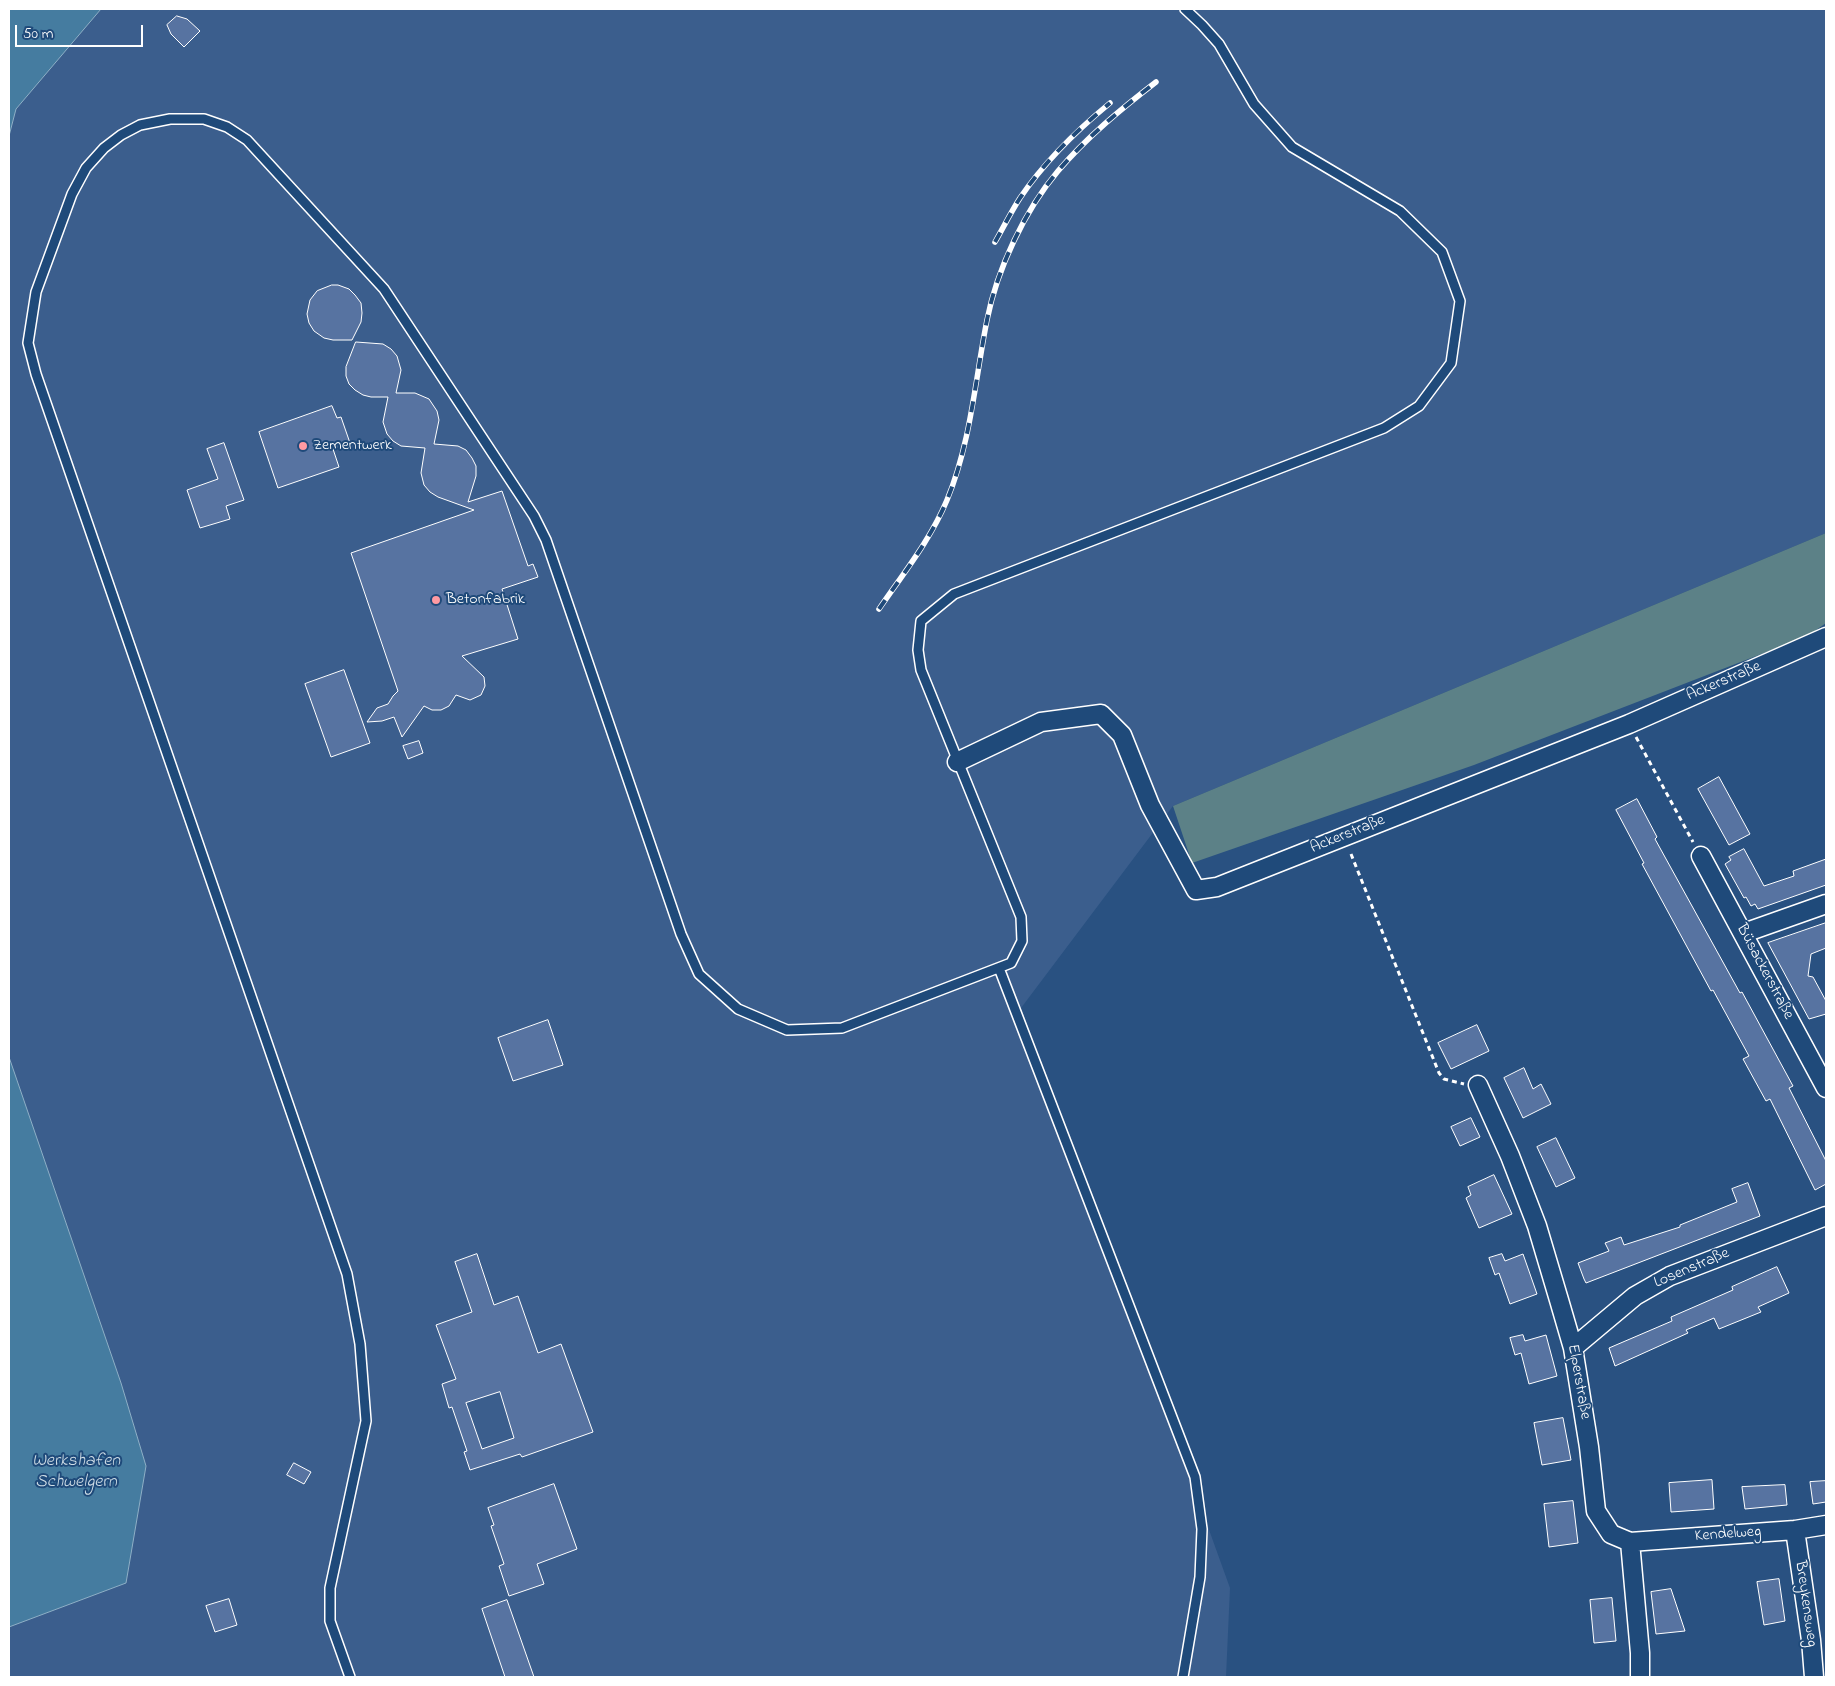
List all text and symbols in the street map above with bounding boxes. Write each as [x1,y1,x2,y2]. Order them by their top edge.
scale bar [18,15,145,47]
text: 50 m [23,23,53,45]
place label: Zementwerk [313,436,392,456]
marker: Zementwerk [297,440,309,452]
place label: Betonfabrik [446,590,525,610]
marker: Betonfabrik [430,594,442,606]
street label: Ackerstraße [1684,658,1764,706]
street label: Ackerstraße [1308,811,1388,859]
street label: Büsackerstraße [1731,921,1797,1023]
street label: Losenstraße [1651,1245,1733,1293]
street label: Elperstraße [1562,1343,1594,1421]
water label: Werkshafen Schwelgern [32,1451,120,1494]
street label: Kendelweg [1694,1523,1762,1547]
street label: Breykensweg [1789,1560,1821,1648]

